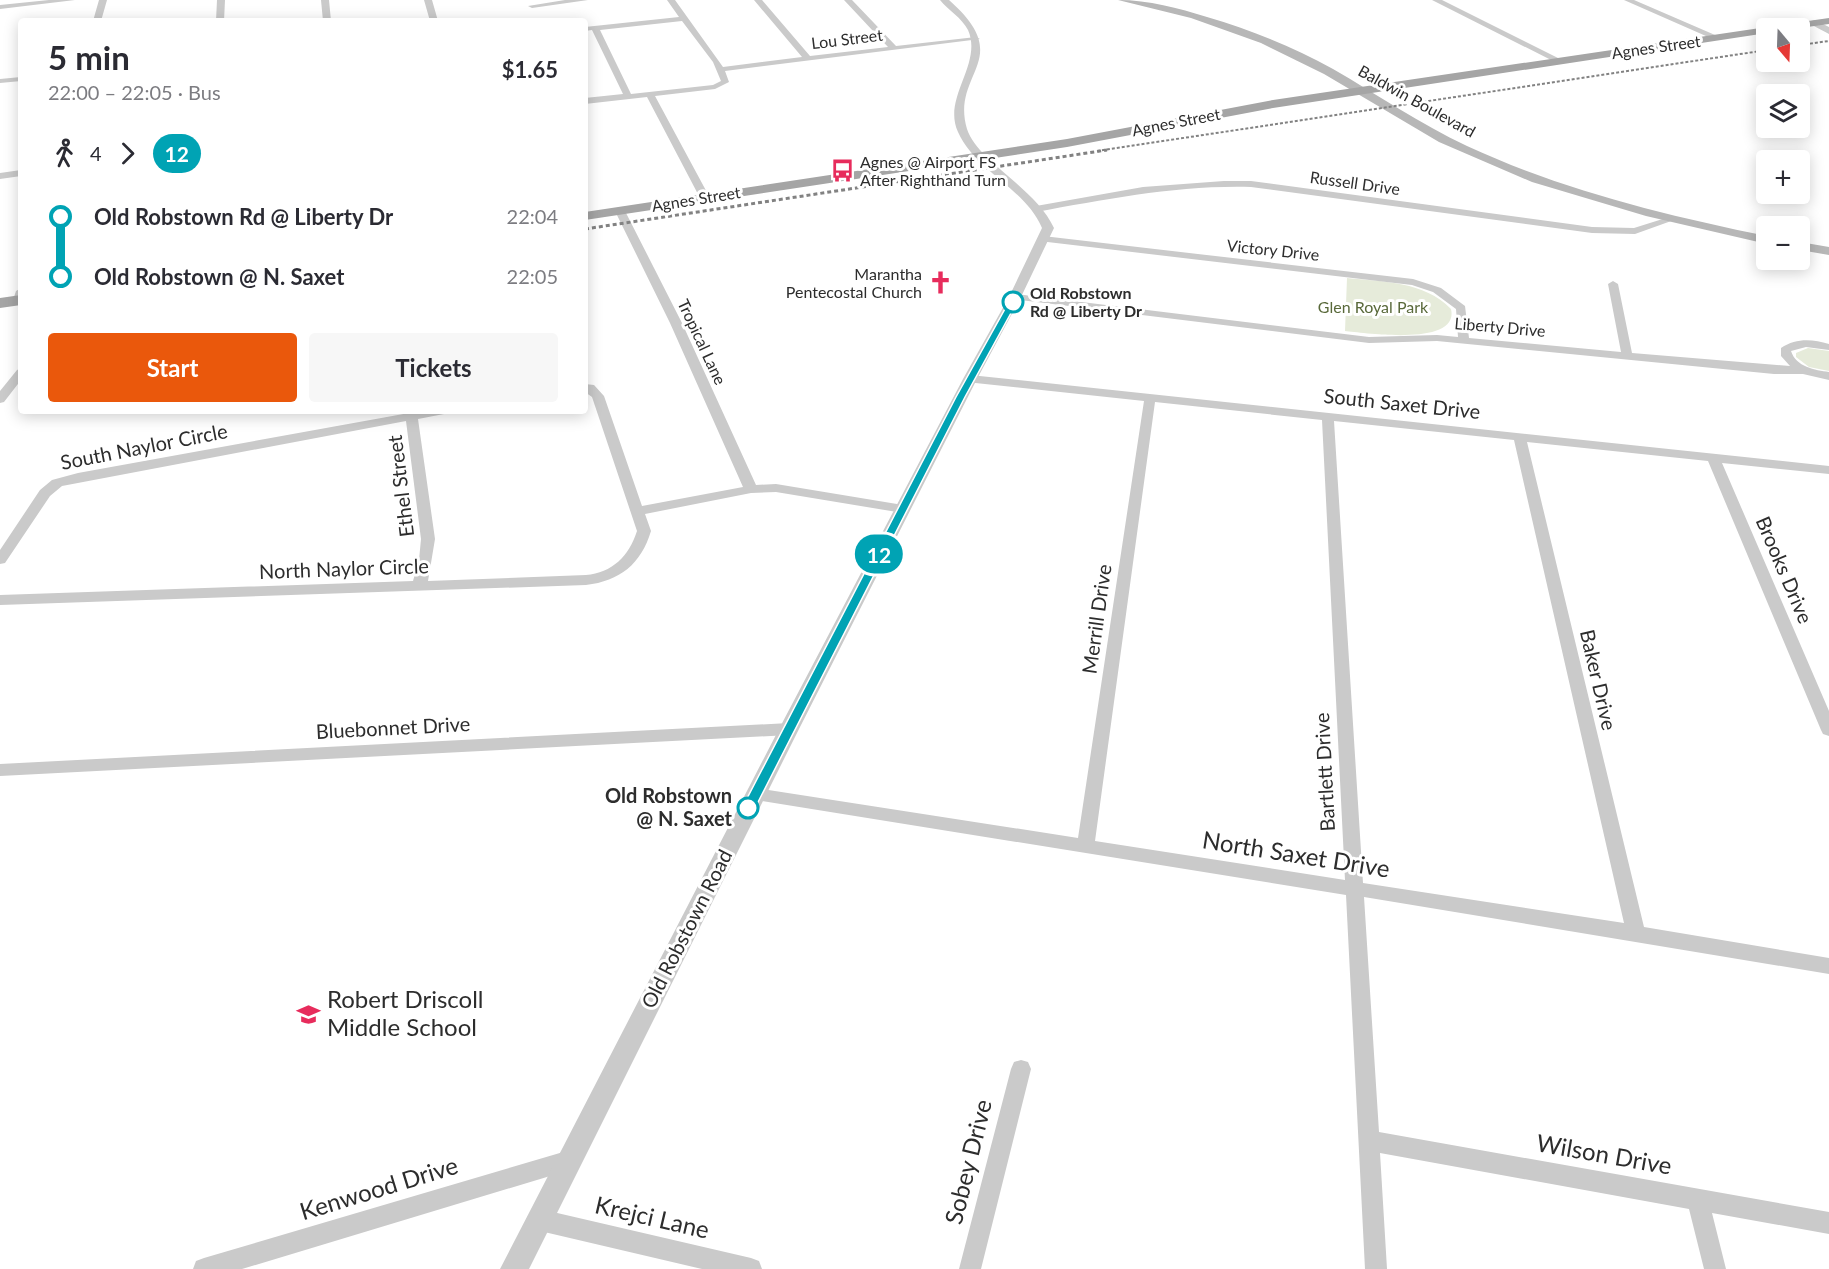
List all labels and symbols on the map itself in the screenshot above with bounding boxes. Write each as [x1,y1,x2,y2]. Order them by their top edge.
north arrow [1756,18,1810,72]
street label: Lou Street [810,25,884,52]
street label: Agnes Street [1610,31,1702,62]
street label: Baldwin Boulevard [1355,60,1479,141]
street label: Agnes Street [1130,104,1222,139]
place label: Agnes @ Airport FS After Righthand Turn [860,152,1006,189]
bus stop icon: Agnes @ Airport FS After Righthand Turn [829,158,855,184]
street label: Russell Drive [1309,167,1401,198]
street label: Agnes Street [650,182,742,215]
street label: Victory Drive [1226,235,1320,264]
place label: Marantha Pentecostal Church [786,264,922,301]
church icon: Marantha Pentecostal Church [927,270,953,296]
place label: Old Robstown Rd @ Liberty Dr [1030,283,1142,320]
marker: Old Robstown Rd @ Liberty Dr [1002,291,1024,313]
street label: Tropical Lane [674,296,731,388]
park label: Glen Royal Park [1318,297,1429,316]
street label: Liberty Drive [1454,313,1546,340]
street label: South Saxet Drive [1323,383,1482,423]
street label: South Naylor Circle [58,418,229,474]
street label: Ethel Street [382,434,418,538]
street label: Brooks Drive [1752,513,1818,627]
line badge: 12 [852,534,906,574]
street label: North Naylor Circle [259,553,429,583]
street label: Merrill Drive [1076,563,1116,675]
street label: Baker Drive [1576,627,1622,732]
street label: Bluebonnet Drive [315,711,471,743]
street label: Bartlett Drive [1309,712,1339,832]
place label: Old Robstown @ N. Saxet [605,783,733,830]
marker: Old Robstown @ N. Saxet [737,797,759,819]
street label: North Saxet Drive [1201,824,1392,883]
street label: Old Robstown Road [636,845,736,1012]
place label: Robert Driscoll Middle School [327,984,484,1041]
school or university icon: Robert Driscoll Middle School [296,1001,322,1027]
street label: Sobey Drive [938,1096,997,1227]
street label: Wilson Drive [1534,1127,1674,1180]
street label: Kenwood Drive [296,1150,461,1225]
street label: Krejci Lane [592,1189,712,1244]

